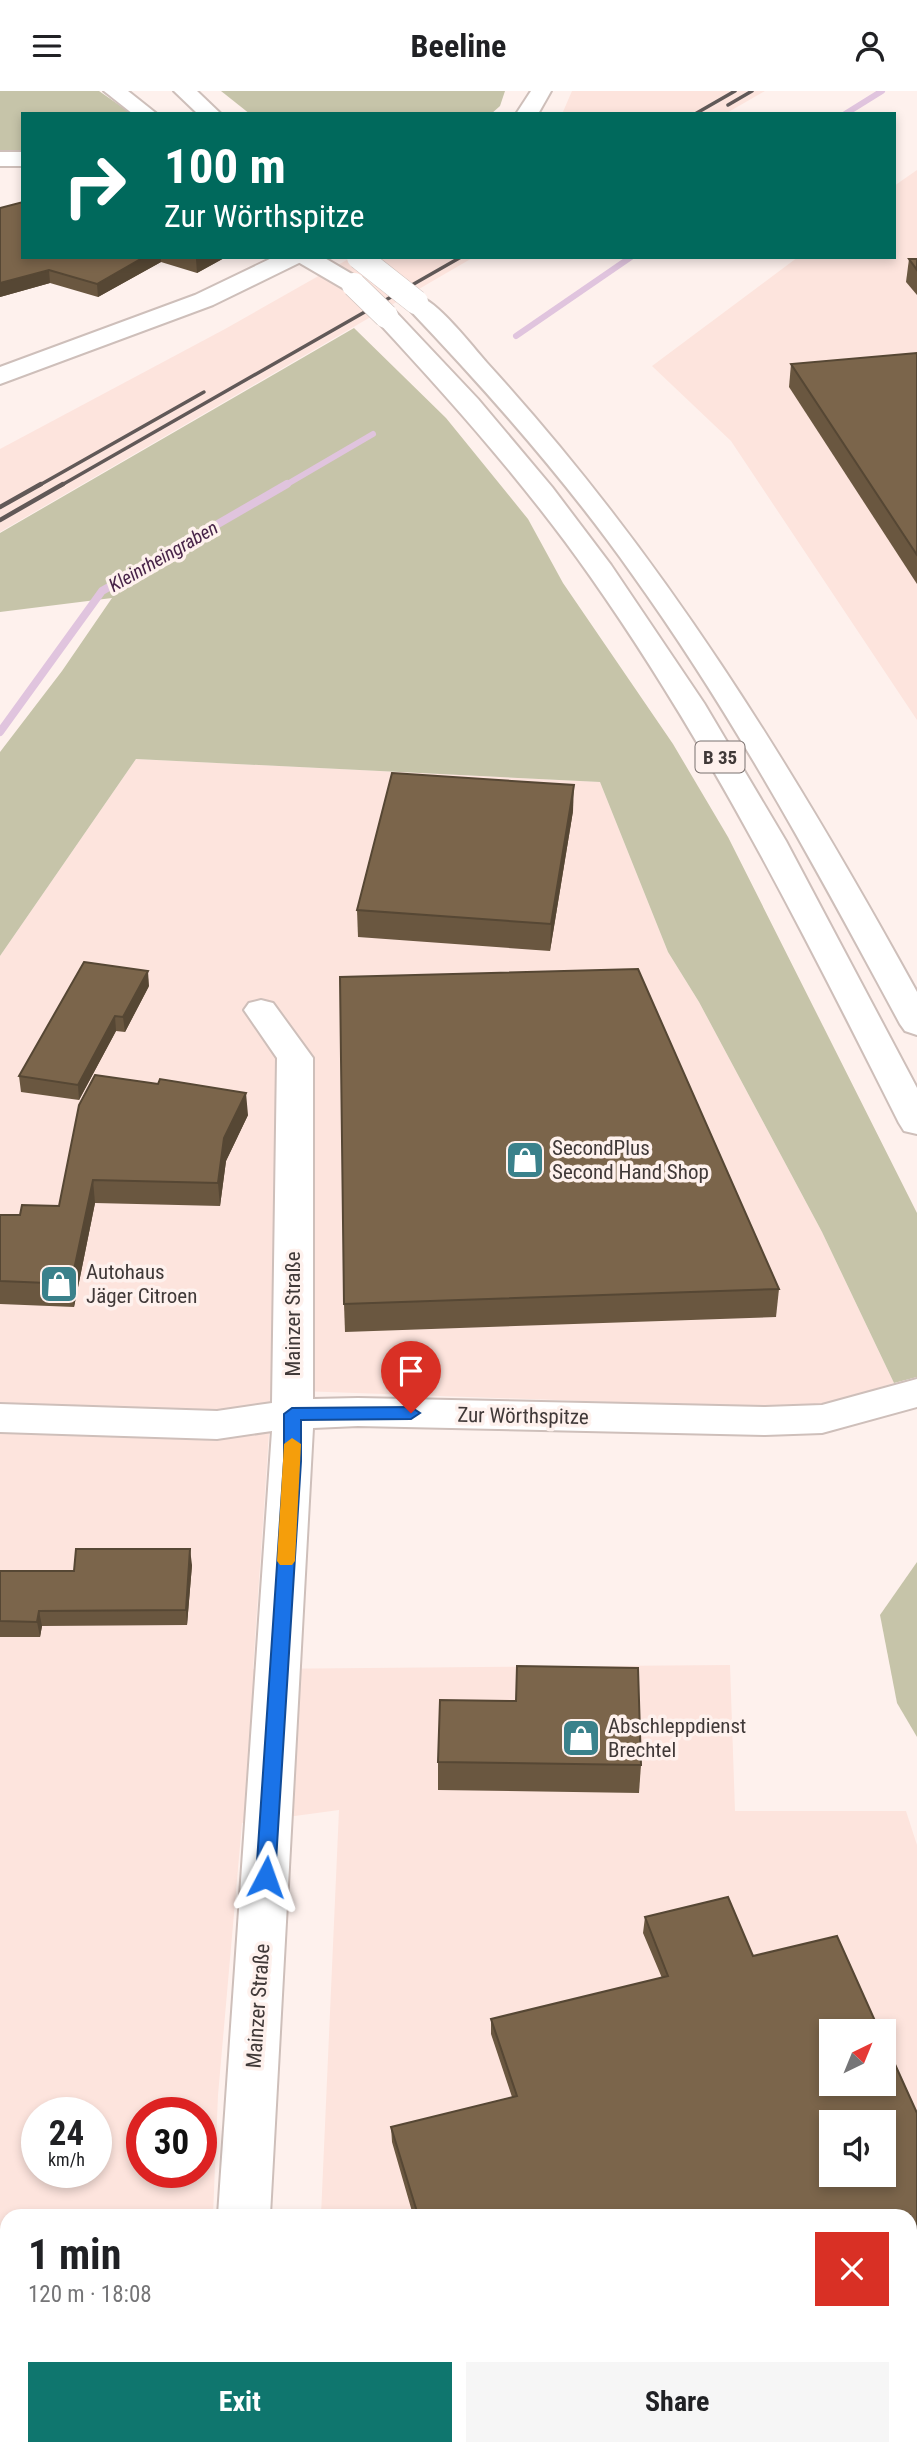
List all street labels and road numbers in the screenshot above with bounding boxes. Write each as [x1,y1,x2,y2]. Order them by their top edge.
road number: B 35 [696,741,744,772]
street label: Mainzer Straße [281,1251,305,1377]
street label: Zur Wörthspitze [457,1403,589,1429]
street label: Mainzer Straße [242,1943,274,2069]

